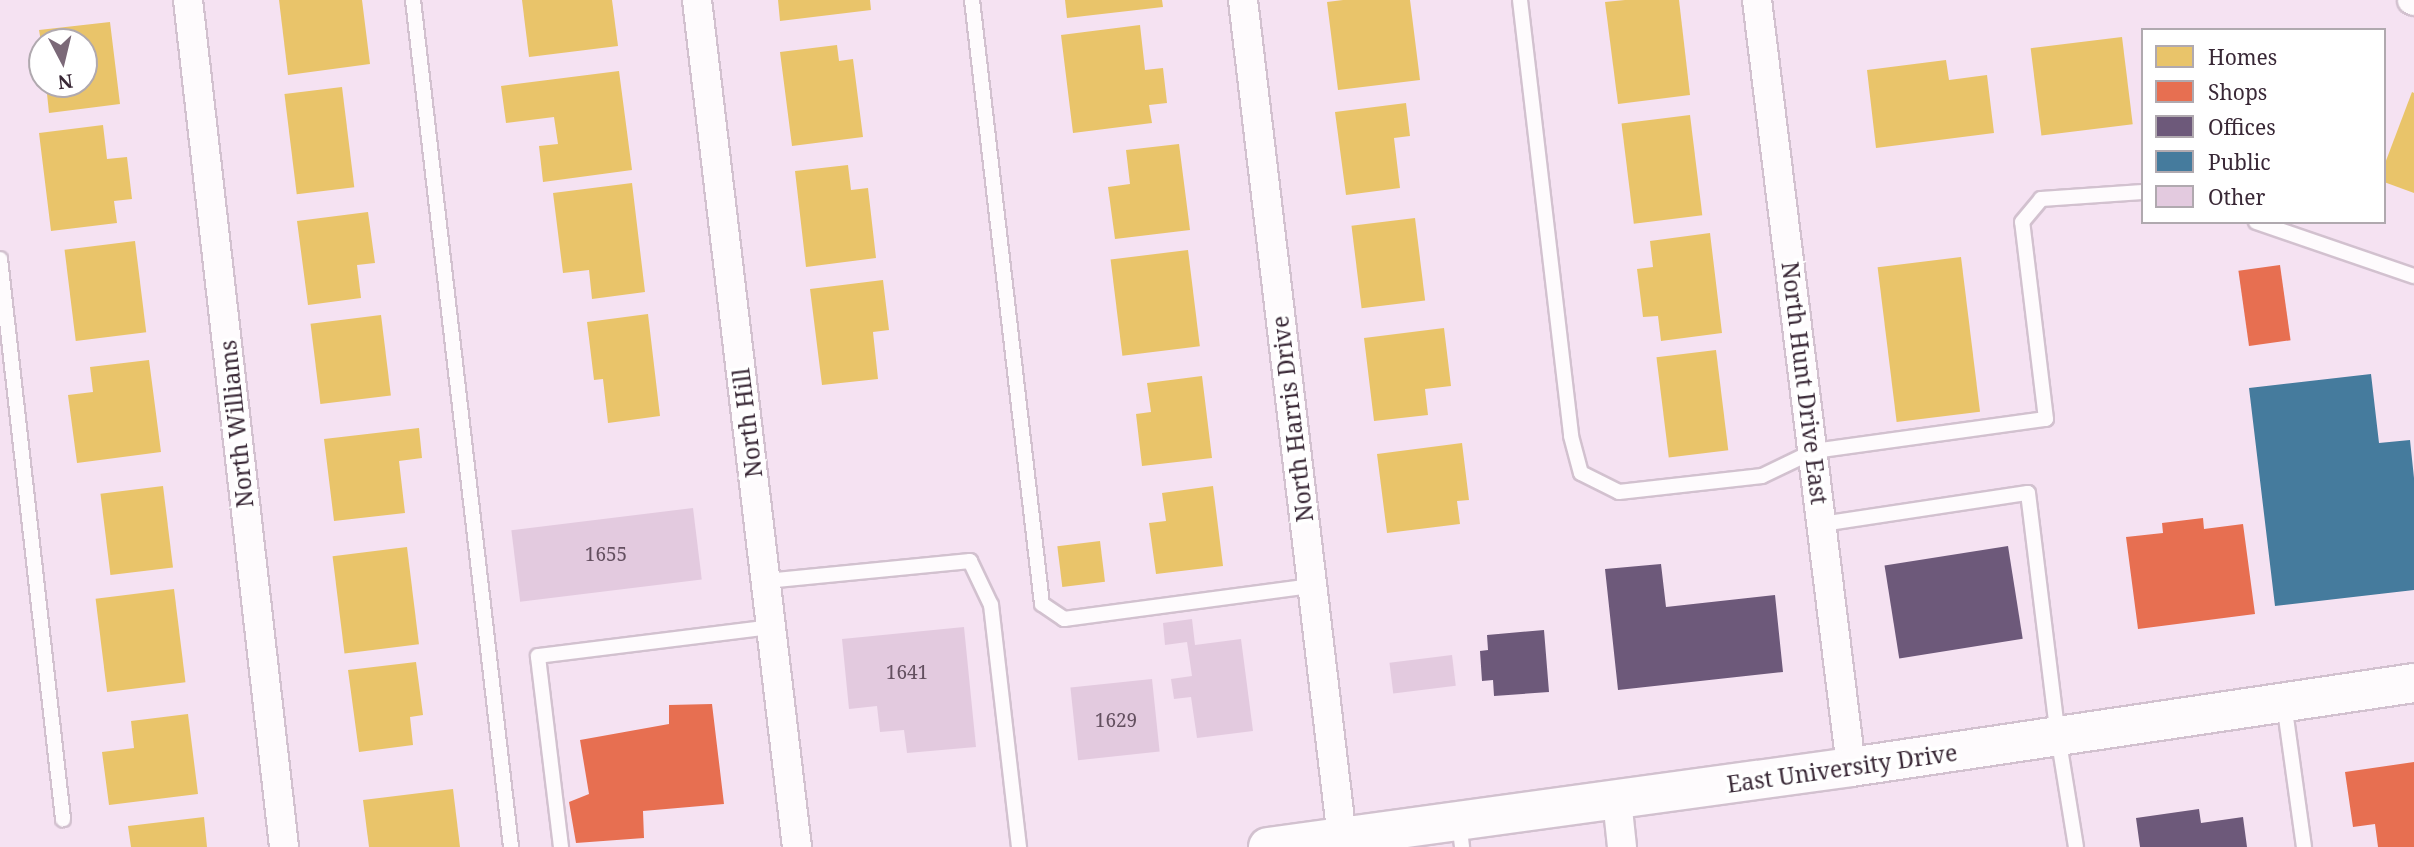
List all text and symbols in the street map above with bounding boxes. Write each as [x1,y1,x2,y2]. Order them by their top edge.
north arrow [28,28,98,98]
legend [2141,28,2386,224]
text: Homes [2208,43,2277,71]
text: N [56,68,74,96]
text: Shops [2208,78,2267,106]
text: Offices [2208,113,2276,141]
text: Public [2208,148,2270,176]
text: Other [2208,183,2265,211]
street label: North Hunt Drive East [1776,260,1834,506]
street label: North Harris Drive [1266,314,1318,524]
street label: North Williams [213,339,259,509]
street label: North Hill [727,367,767,479]
house number: 1655 [585,544,627,566]
house number: 1641 [886,662,928,684]
house number: 1629 [1095,710,1137,732]
street label: East University Drive [1725,738,1959,798]

